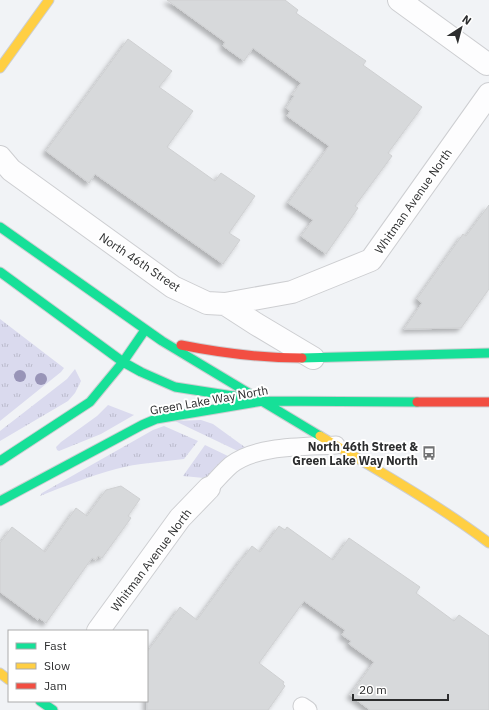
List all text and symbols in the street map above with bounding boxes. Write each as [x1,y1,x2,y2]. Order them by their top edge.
north arrow [441,8,481,48]
text: N [460,12,474,28]
street label: Whitman Avenue North [371,146,455,256]
street label: North 46th Street [97,229,183,295]
street label: Green Lake Way North [149,382,269,418]
place label: North 46th Street & Green Lake Way North [292,439,418,468]
bus stop icon: North 46th Street & Green Lake Way North [421,445,437,461]
street label: Whitman Avenue North [107,506,195,614]
legend [8,630,148,702]
text: Fast [44,638,67,653]
text: Slow [44,658,70,673]
scale bar [353,676,448,702]
text: Jam [44,678,67,693]
text: 20 m [359,682,387,697]

